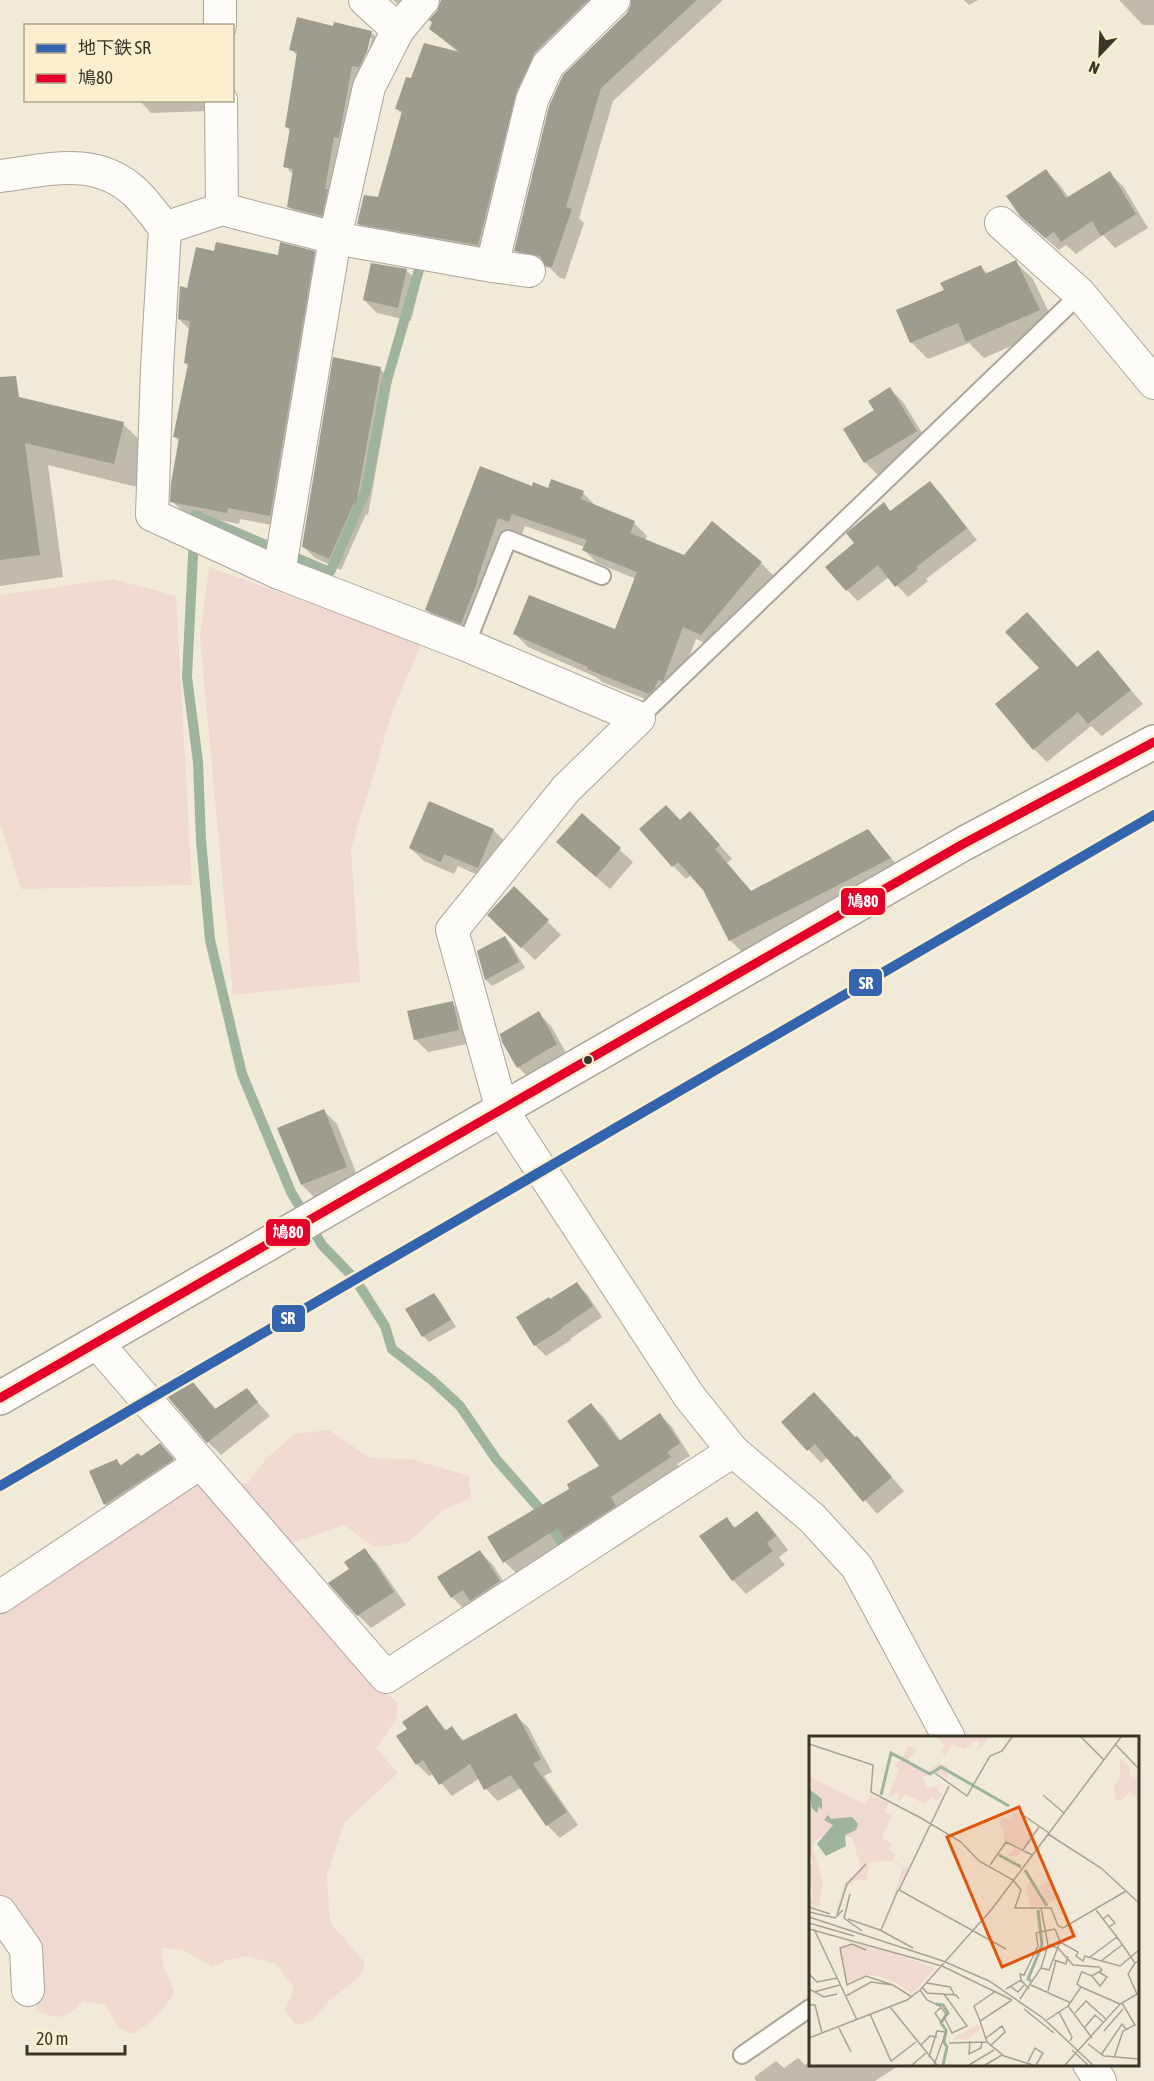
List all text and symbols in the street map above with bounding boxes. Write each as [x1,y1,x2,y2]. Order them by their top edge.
legend [24,24,234,102]
north arrow [1070,24,1130,84]
text: 地下鉄 SR [78,37,151,58]
text: N [1086,58,1102,78]
text: 鳩80 [78,67,113,88]
line badge: 鳩80 [840,887,886,916]
text: 鳩80 [847,892,879,910]
line badge: SR [848,968,883,997]
text: SR [859,974,873,992]
unlabelled marker [582,1054,594,1066]
line badge: 鳩80 [265,1218,311,1247]
text: 鳩80 [272,1223,304,1241]
line badge: SR [271,1304,306,1333]
text: SR [281,1309,295,1327]
inset map [809,1736,1139,2066]
scale bar [27,2018,124,2056]
text: 20 m [36,2028,68,2049]

